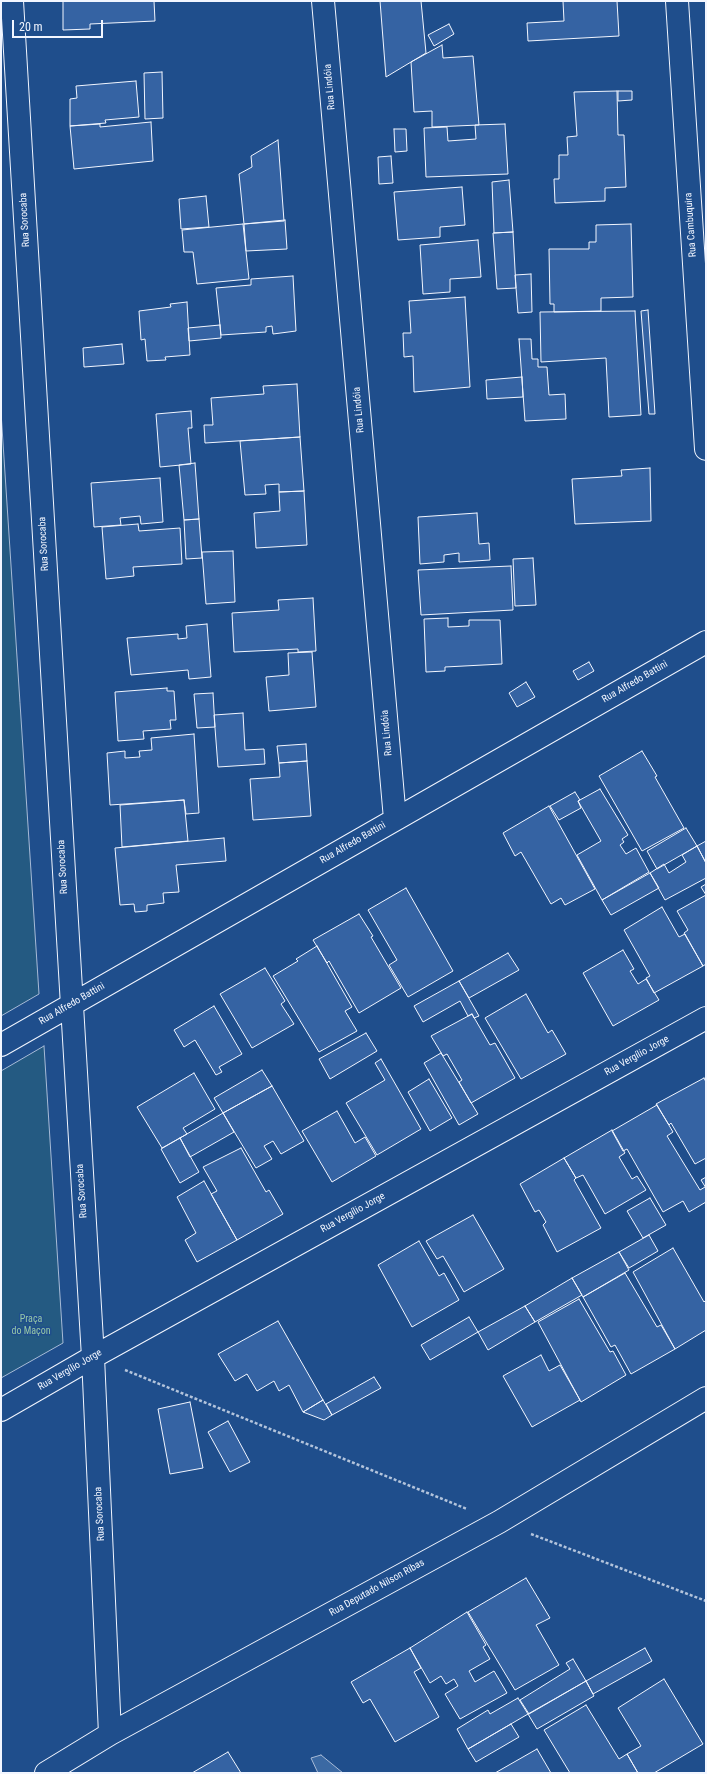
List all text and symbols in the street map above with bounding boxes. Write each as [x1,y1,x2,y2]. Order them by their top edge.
scale bar [14,12,105,38]
text: 20 m [19,20,43,34]
street label: Rua Lindóia [322,63,338,111]
street label: Rua Sorocaba [18,192,32,248]
street label: Rua Cambuquira [683,192,699,258]
street label: Rua Lindóia [351,386,367,434]
street label: Rua Sorocaba [37,516,51,572]
street label: Rua Alfredo Battini [600,658,670,706]
street label: Rua Lindóia [379,709,395,757]
street label: Rua Alfredo Battini [318,819,388,867]
street label: Rua Sorocaba [56,839,70,895]
street label: Rua Alfredo Battini [37,980,107,1028]
street label: Rua Vergílio Jorge [603,1033,671,1079]
street label: Rua Sorocaba [74,1163,90,1219]
street label: Rua Vergílio Jorge [319,1190,387,1236]
park label: Praça do Maçon [11,1313,51,1336]
street label: Rua Vergílio Jorge [36,1347,104,1393]
street label: Rua Sorocaba [93,1486,107,1542]
street label: Rua Deputado Nilson Ribas [327,1557,427,1619]

